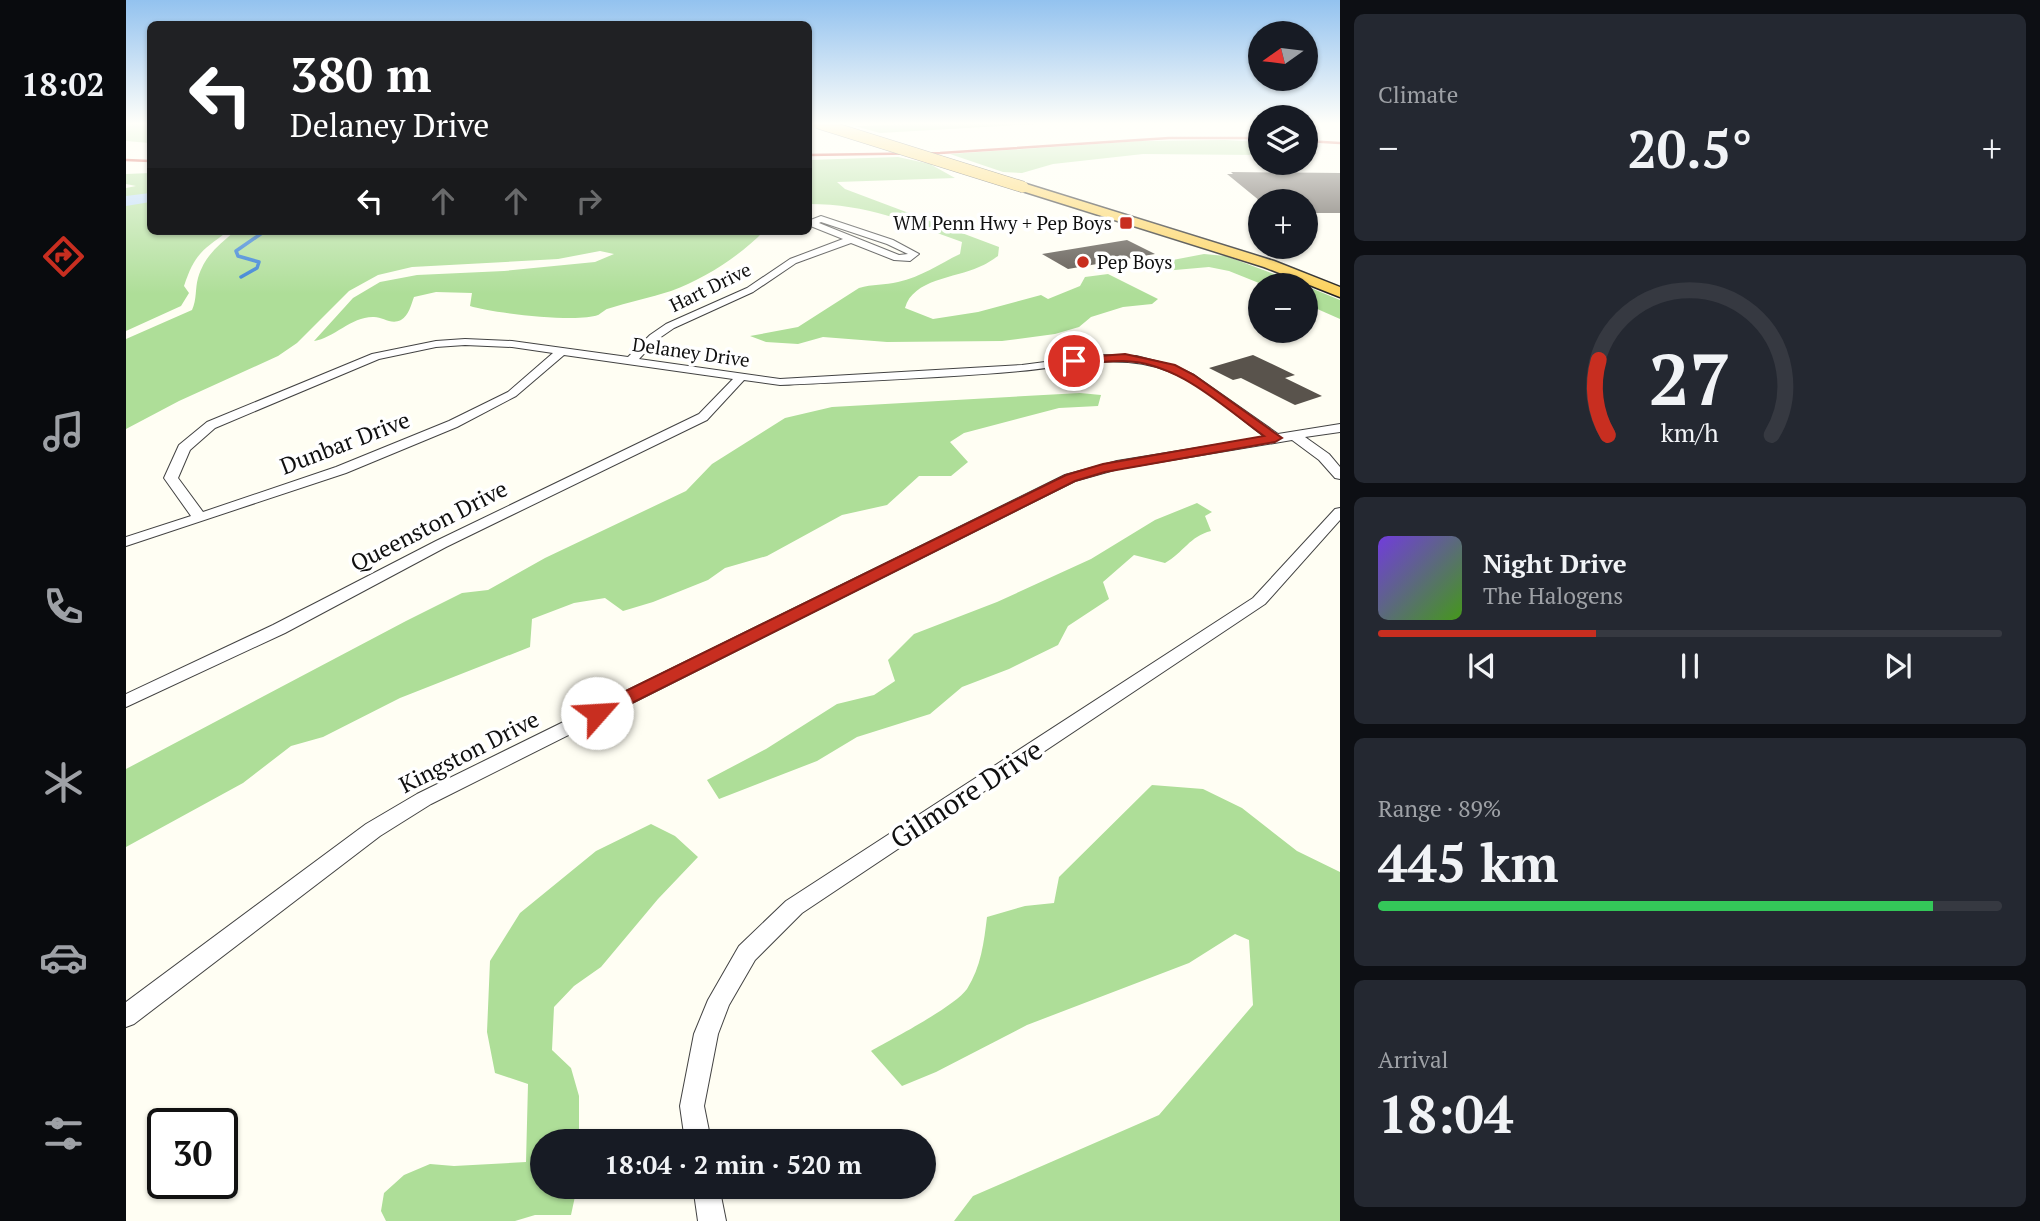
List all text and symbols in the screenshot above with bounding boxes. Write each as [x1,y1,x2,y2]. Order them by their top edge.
north arrow [1248,21,1318,91]
map controls [1248,21,1318,343]
text: 380 m [290,41,432,106]
icon: left [175,49,266,140]
text: 18:02 [21,63,105,105]
text: Climate [1378,79,1458,110]
text: Delaney Drive [290,104,489,146]
button: layers [1248,105,1318,175]
text: 20.5° [1627,114,1753,183]
text: − [1378,123,1398,173]
text: + [1982,123,2002,173]
icon: left [351,182,389,220]
icon: ahead [424,182,462,220]
icon: ahead [497,182,535,220]
icon: right [570,182,608,220]
button: + [1248,189,1318,259]
place label: WM Penn Hwy + Pep Boys [893,210,1112,235]
marker: WM Penn Hwy + Pep Boys [1118,215,1134,231]
icon: directions [39,232,88,281]
place label: Pep Boys [1097,249,1172,274]
marker: Pep Boys [1075,254,1091,270]
street label: Hart Drive [665,256,755,317]
button: − [1248,273,1318,343]
text: 27 [1649,330,1731,427]
street label: Delaney Drive [631,331,751,372]
pin [1044,331,1104,391]
icon: arrive [1055,342,1093,380]
street label: Dunbar Drive [276,404,414,481]
icon: music [39,407,88,456]
text: km/h [1661,416,1719,449]
street label: Queenston Drive [345,473,513,578]
text: Night Drive [1483,546,1627,580]
text: The Halogens [1483,580,1623,611]
icon: phone [39,582,88,631]
icon: previous [1463,647,1501,685]
icon: pause [1671,647,1709,685]
icon: next [1879,647,1917,685]
position arrow [560,676,634,750]
street label: Kingston Drive [394,703,544,800]
street label: Gilmore Drive [883,731,1049,857]
icon: climate [39,758,88,807]
text: Range · 89% [1378,793,1501,824]
text: 445 km [1378,828,1559,897]
icon: car [39,933,88,982]
text: Arrival [1378,1044,1449,1075]
text: 18:04 [1378,1079,1513,1148]
speed limit sign: 30 [147,1108,238,1199]
icon: filters [39,1109,88,1158]
text: 18:04 · 2 min · 520 m [604,1147,862,1181]

